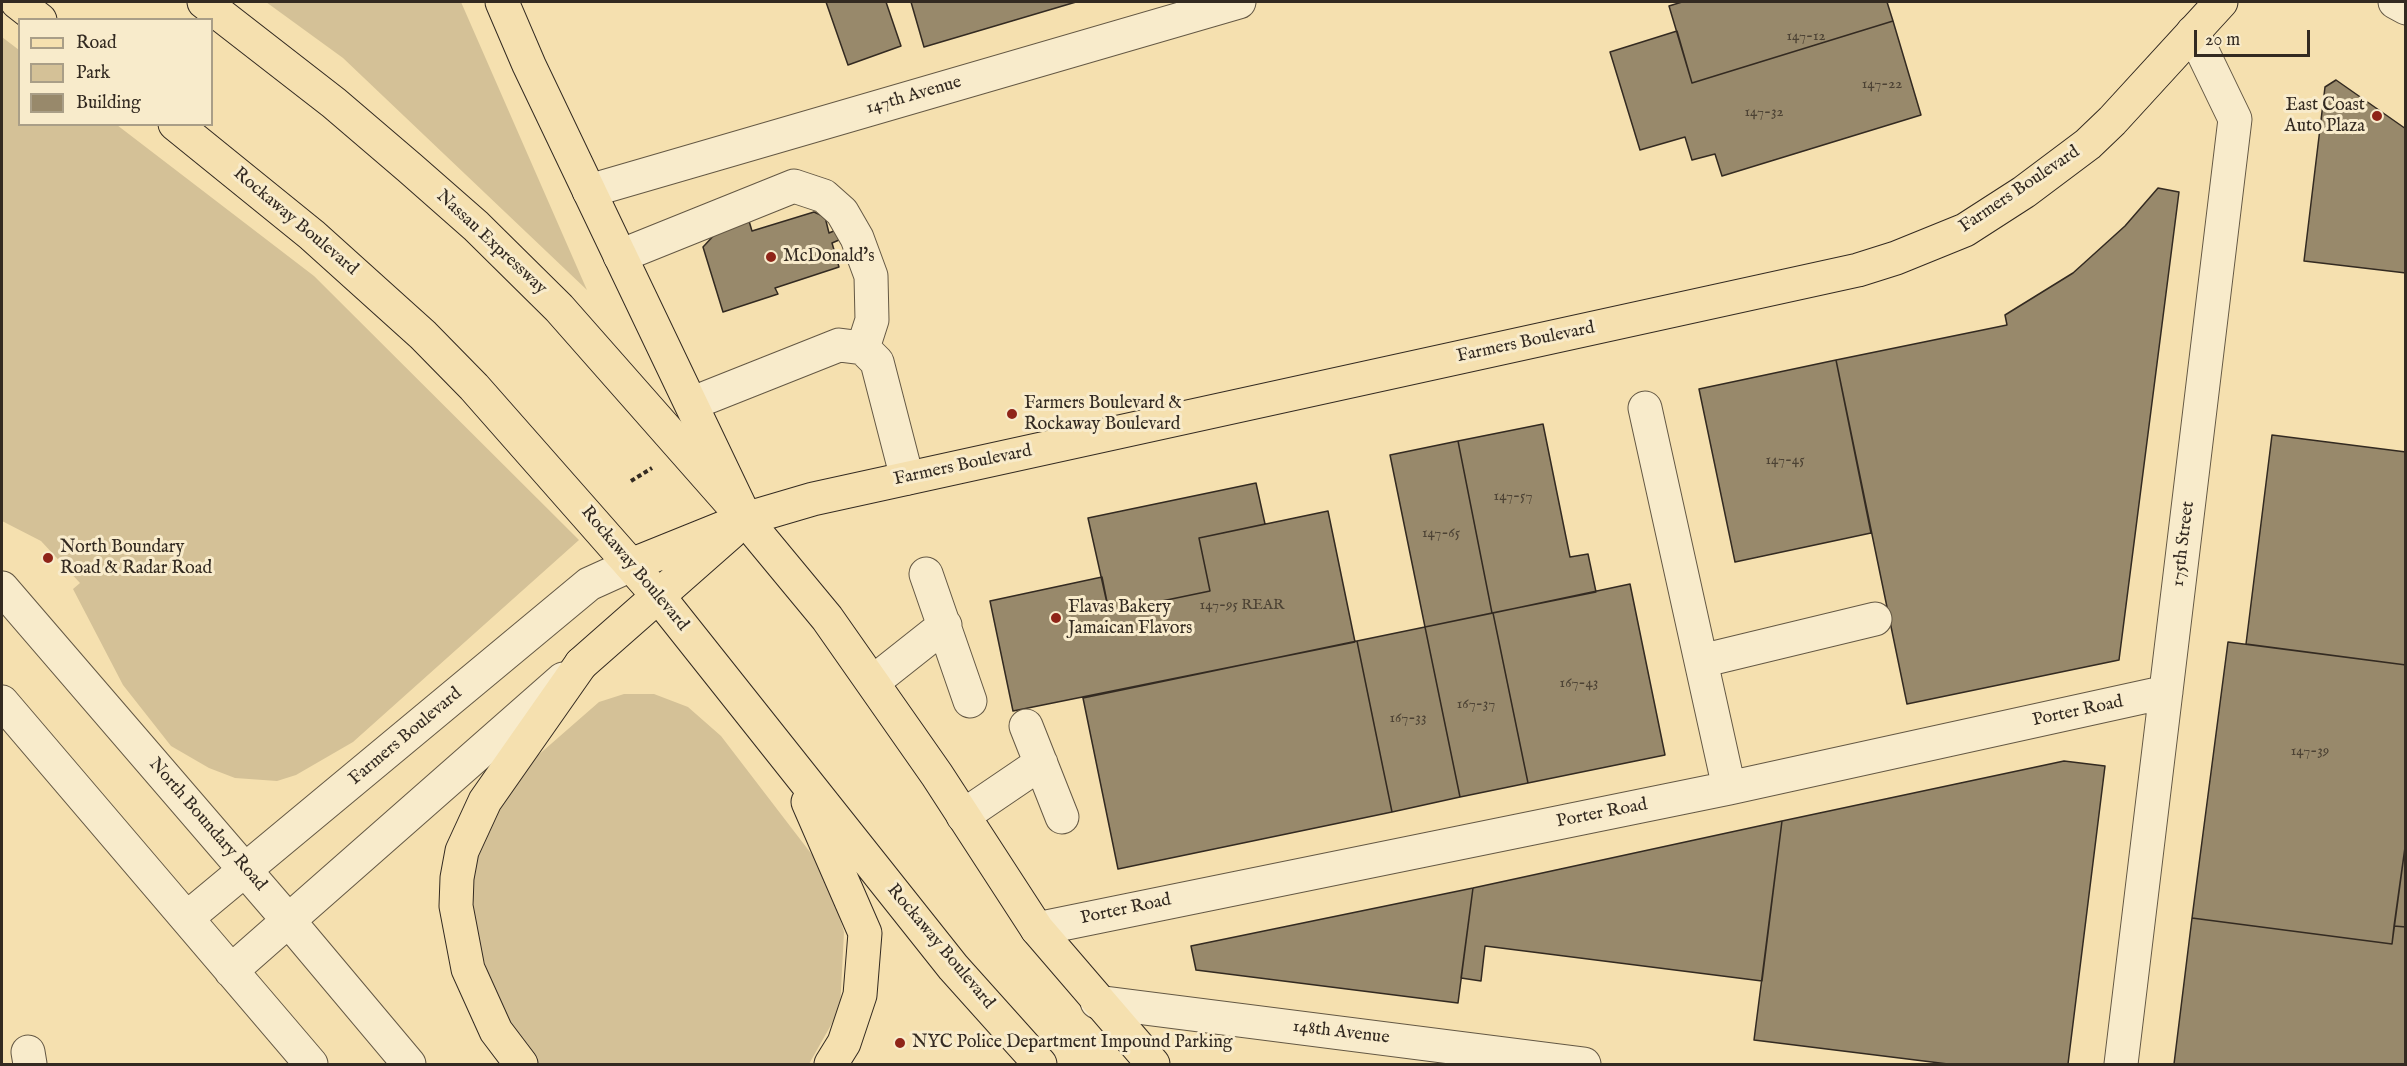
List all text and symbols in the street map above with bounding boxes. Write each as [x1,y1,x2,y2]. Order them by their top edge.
legend [18,18,213,126]
scale bar [2197,18,2312,56]
house number: 147-12 [1786,28,1826,46]
text: 20 m [2205,29,2240,52]
text: Road [76,32,117,55]
text: Park [76,62,110,85]
street label: 147th Avenue [864,72,964,120]
house number: 147-22 [1862,76,1902,94]
text: Building [76,92,141,115]
place label: East Coast Auto Plaza [2285,95,2365,138]
house number: 147-32 [1744,104,1784,122]
marker: East Coast Auto Plaza [2370,109,2384,123]
street label: Farmers Boulevard [1956,142,2084,238]
street label: Rockaway Boulevard [228,163,362,281]
street label: Nassau Expressway [431,186,551,300]
place label: McDonald's [783,246,875,268]
marker: McDonald's [764,250,778,264]
street label: Farmers Boulevard [1455,318,1597,368]
place label: Farmers Boulevard & Rockaway Boulevard [1024,393,1182,436]
marker: Farmers Boulevard & Rockaway Boulevard [1005,407,1019,421]
street label: Farmers Boulevard [892,441,1034,491]
house number: 147-45 [1765,452,1805,470]
house number: 147-57 [1494,488,1532,506]
street label: 175th Street [2168,500,2200,588]
street label: Rockaway Boulevard [575,502,693,636]
house number: 147-65 [1422,525,1460,543]
place label: North Boundary Road & Radar Road [60,537,212,580]
marker: North Boundary Road & Radar Road [41,551,55,565]
place label: Flavas Bakery Jamaican Flavors [1068,597,1192,640]
house number: 147-95 REAR [1200,597,1284,615]
marker: Flavas Bakery Jamaican Flavors [1049,611,1063,625]
house number: 167-43 [1560,675,1598,693]
street label: Farmers Boulevard [345,684,467,790]
street label: Porter Road [2031,692,2125,732]
house number: 167-37 [1457,696,1495,714]
house number: 167-33 [1389,710,1427,728]
house number: 147-39 [2291,743,2329,761]
street label: North Boundary Road [143,754,271,896]
street label: Porter Road [1555,795,1649,833]
street label: Rockaway Boulevard [881,880,999,1014]
street label: Porter Road [1079,890,1173,930]
street label: 148th Avenue [1291,1016,1391,1050]
place label: NYC Police Department Impound Parking [912,1032,1233,1054]
marker: NYC Police Department Impound Parking [893,1036,907,1050]

